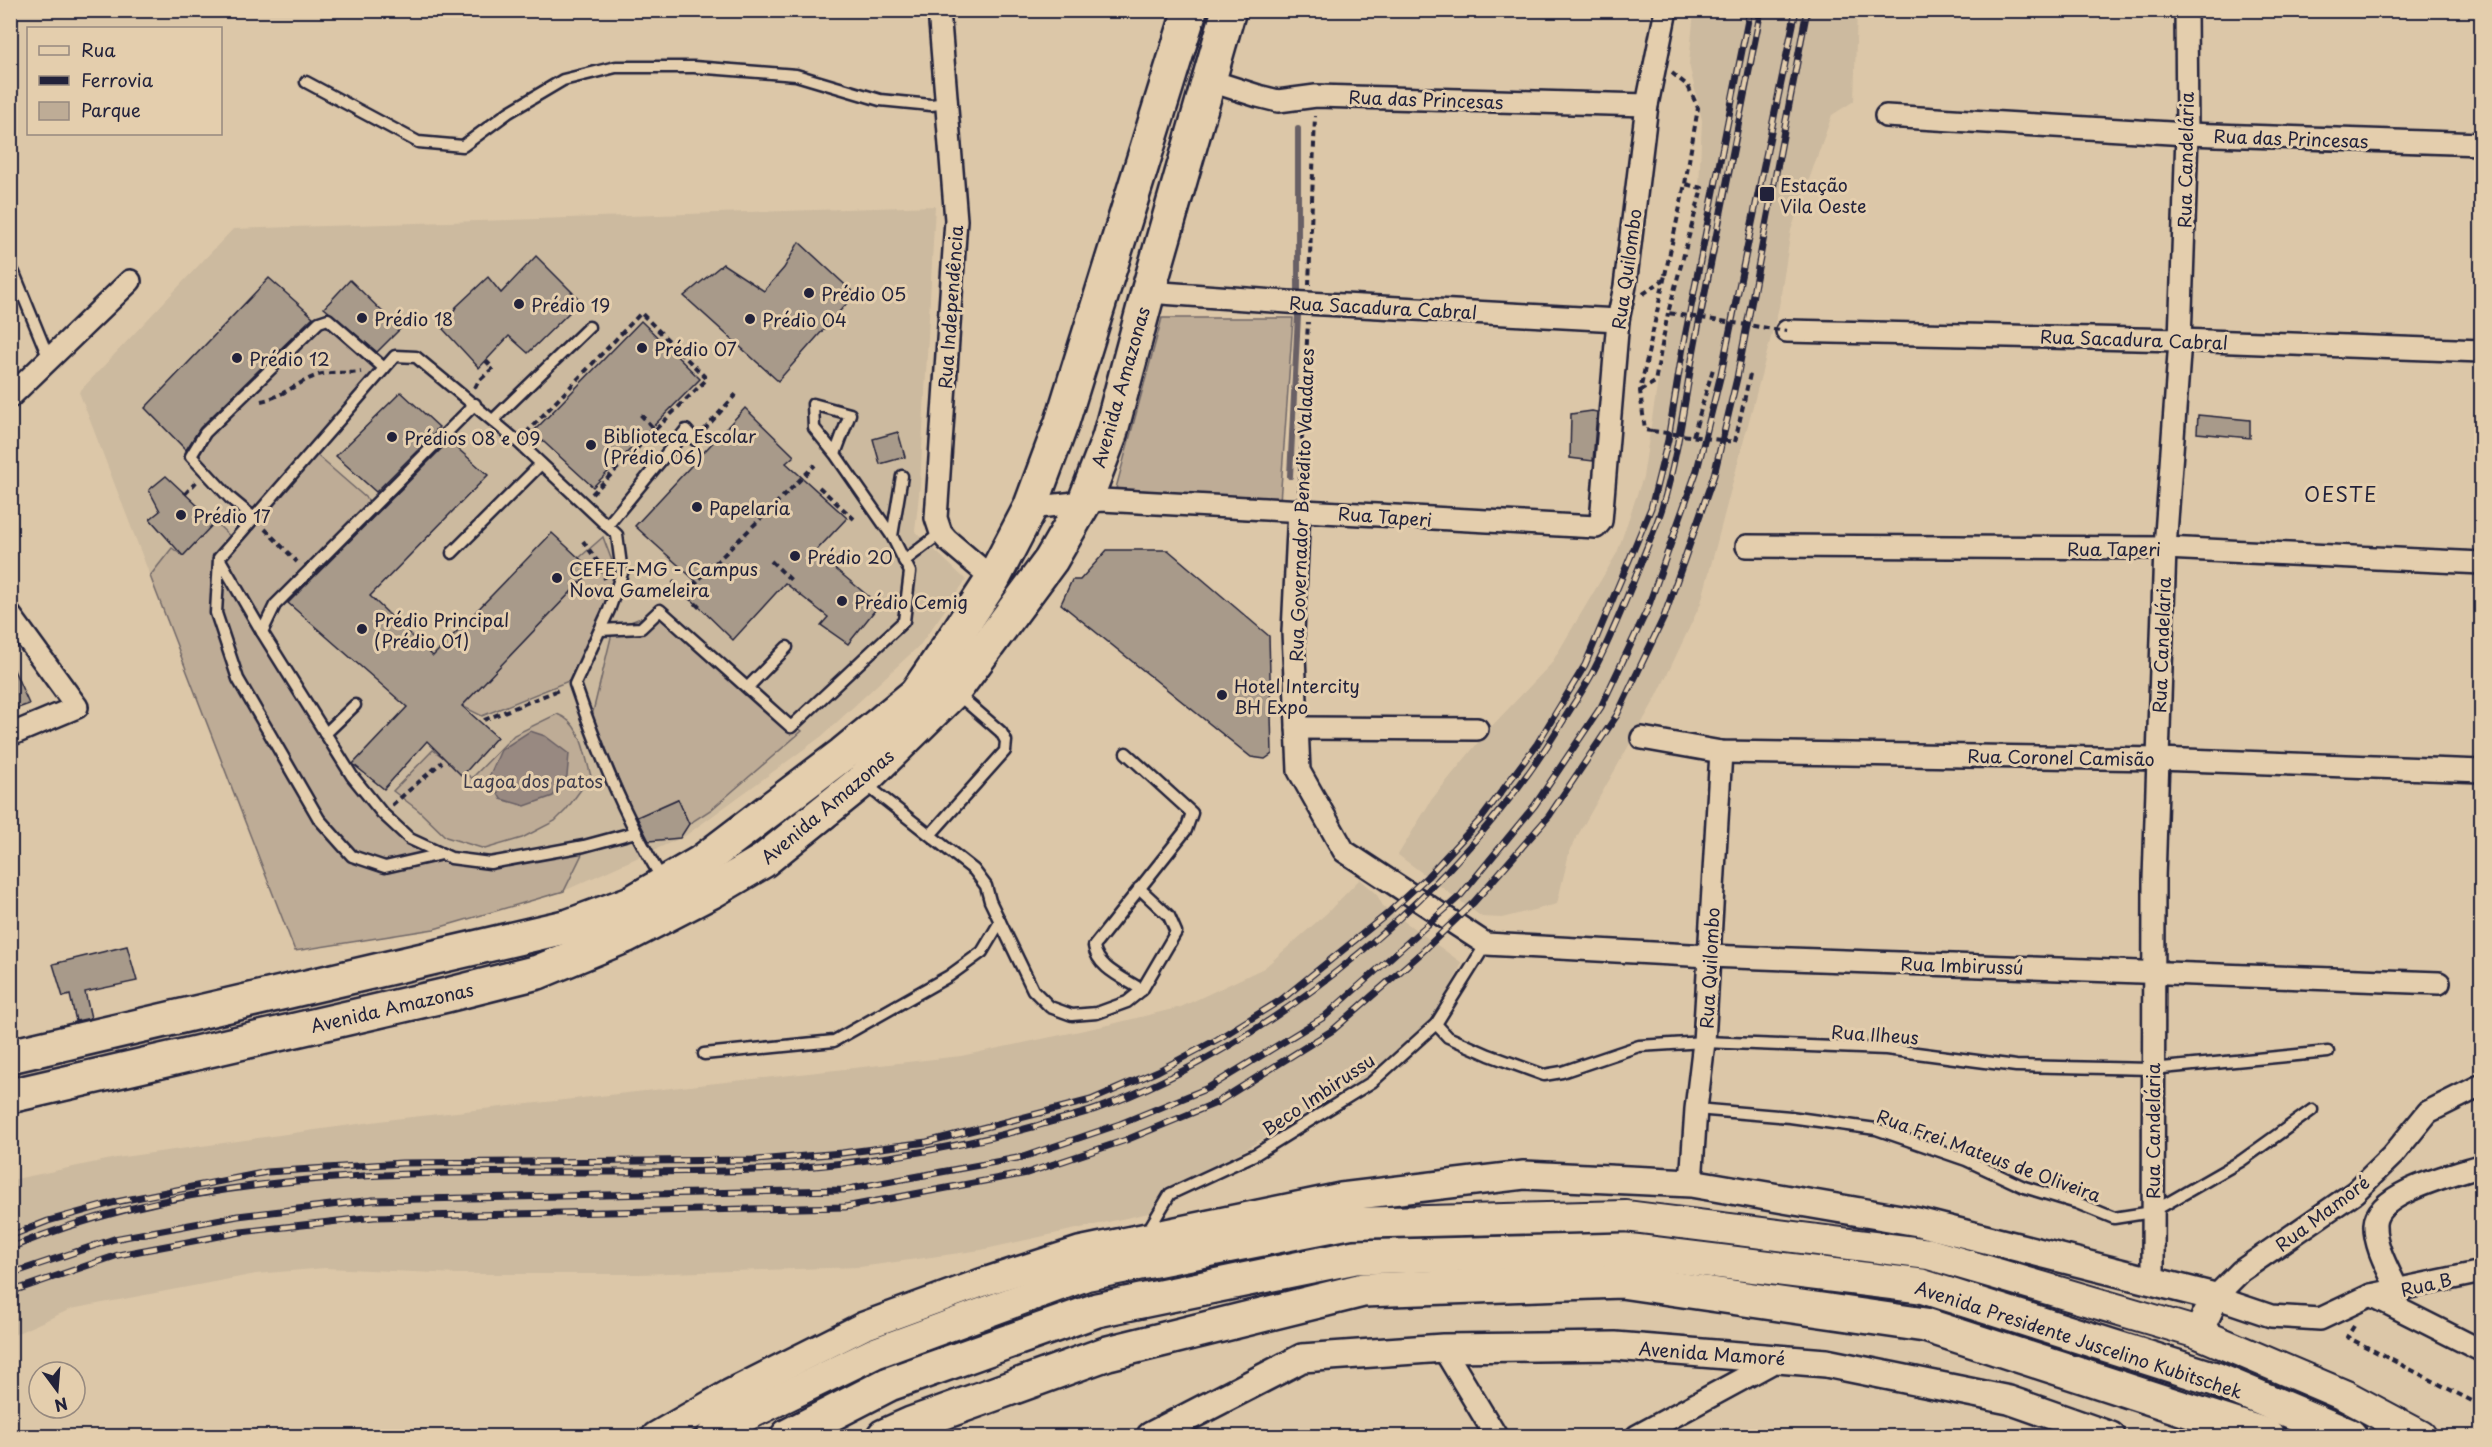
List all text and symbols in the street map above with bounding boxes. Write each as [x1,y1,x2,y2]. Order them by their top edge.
legend [27,27,222,135]
text: Rua [81,36,116,63]
text: Ferrovia [81,66,154,93]
street label: Rua das Princesas [1348,83,1504,115]
street label: Rua Candelária [2170,91,2200,228]
text: Parque [81,96,141,123]
street label: Rua das Princesas [2213,122,2369,154]
place label: Estação Vila Oeste [1780,171,1867,219]
marker: Estação Vila Oeste [1758,185,1776,203]
street label: Rua Quilombo [1604,207,1648,331]
street label: Rua Independência [931,224,969,390]
place label: Prédio 05 [821,280,906,307]
marker: Prédio 05 [802,286,816,300]
street label: Rua Sacadura Cabral [1288,289,1478,325]
place label: Prédio 19 [531,291,610,318]
marker: Prédio 19 [512,297,526,311]
street label: Avenida Amazonas [1084,303,1156,471]
place label: Prédio 18 [374,305,453,332]
place label: Prédio 04 [762,306,847,333]
marker: Prédio 18 [355,311,369,325]
marker: Prédio 04 [743,312,757,326]
street label: Rua Sacadura Cabral [2039,322,2229,356]
place label: Prédio 07 [654,335,737,362]
marker: Prédio 07 [635,341,649,355]
place label: Prédio 12 [249,345,330,372]
street label: Rua Governador Benedito Valadares [1282,348,1320,662]
marker: Prédio 12 [230,351,244,365]
place label: Biblioteca Escolar (Prédio 06) [603,422,757,470]
place label: Prédios 08 e 09 [404,424,540,451]
marker: Prédios 08 e 09 [385,430,399,444]
marker: Biblioteca Escolar (Prédio 06) [584,438,598,452]
district label: OESTE [2304,479,2378,509]
place label: Papelaria [709,494,791,521]
street label: Rua Taperi [1337,499,1433,533]
marker: Papelaria [690,500,704,514]
place label: Prédio 17 [193,502,271,529]
marker: Prédio 17 [174,508,188,522]
street label: Rua Taperi [2067,535,2161,562]
place label: Prédio 20 [807,543,893,570]
marker: Prédio 20 [788,549,802,563]
place label: CEFET-MG - Campus Nova Gameleira [569,555,758,603]
marker: CEFET-MG - Campus Nova Gameleira [550,571,564,585]
street label: Rua Candelária [2145,576,2177,714]
place label: Prédio Cemig [854,588,968,615]
marker: Prédio Cemig [835,594,849,608]
place label: Prédio Principal (Prédio 01) [374,606,509,654]
marker: Prédio Principal (Prédio 01) [355,622,369,636]
place label: Hotel Intercity BH Expo [1234,672,1360,720]
marker: Hotel Intercity BH Expo [1215,688,1229,702]
street label: Avenida Amazonas [755,742,899,870]
street label: Rua Coronel Camisão [1967,742,2155,772]
park label: Lagoa dos patos [463,767,603,794]
street label: Rua Quilombo [1692,907,1726,1029]
street label: Rua Imbirussú [1900,949,2024,981]
street label: Avenida Amazonas [308,975,476,1039]
street label: Rua Ilheus [1830,1017,1920,1051]
street label: Beco Imbirussu [1256,1046,1380,1142]
street label: Rua Candelária [2139,1062,2166,1199]
street label: Rua Frei Mateus de Oliveira [1873,1102,2105,1208]
street label: Rua Mamoré [2269,1169,2375,1257]
street label: Rua B [2398,1265,2454,1303]
street label: Avenida Presidente Juscelino Kubitschek [1912,1273,2246,1405]
street label: Avenida Mamoré [1638,1334,1786,1372]
north arrow [27,1360,87,1420]
text: N [52,1392,71,1419]

